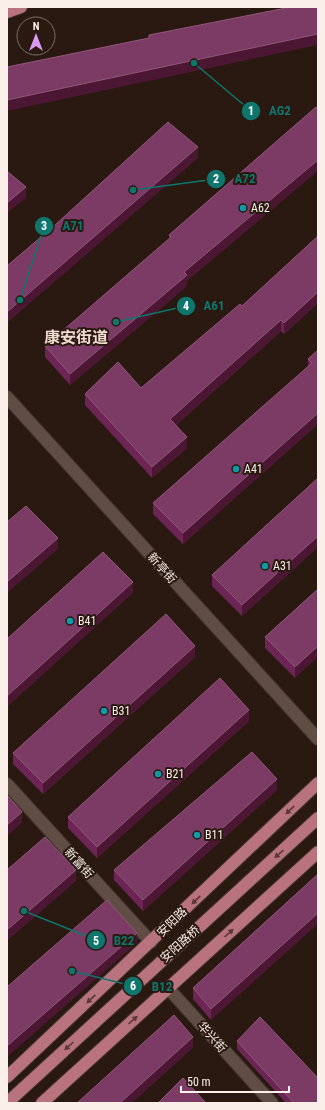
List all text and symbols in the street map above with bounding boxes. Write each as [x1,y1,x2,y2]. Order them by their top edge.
north arrow [16,16,56,56]
text: N [33,20,40,33]
callout: AG2 [241,98,299,123]
text: AG2 [269,103,291,118]
text: 1 [248,104,254,118]
callout: A72 [206,166,263,191]
text: A72 [235,171,256,186]
text: 2 [213,172,219,186]
place label: A62 [251,201,270,215]
marker: A62 [238,203,248,213]
callout: A71 [34,213,91,238]
text: A71 [63,218,83,233]
text: 3 [41,219,47,233]
callout: A61 [176,293,232,318]
text: A61 [204,298,224,313]
text: 4 [183,299,189,313]
district label: 康安街道 [44,328,108,347]
place label: A41 [244,462,263,476]
marker: A41 [231,464,241,474]
street label: 新亭街 [145,550,179,586]
place label: A31 [273,559,292,573]
marker: A31 [260,561,270,571]
place label: B41 [78,614,96,628]
marker: B41 [65,616,75,626]
place label: B31 [112,704,130,718]
marker: B31 [99,706,109,716]
place label: B21 [166,767,184,781]
marker: B21 [153,769,163,779]
one-way arrow [285,805,295,815]
place label: B11 [205,828,223,842]
marker: B11 [192,830,202,840]
street label: 新富街 [62,845,96,881]
one-way arrow [274,849,284,859]
one-way arrow [191,895,201,905]
street label: 安阳路 [154,904,190,940]
street label: 安阳路桥 [157,923,203,965]
callout: B22 [86,928,143,953]
one-way arrow [224,928,234,937]
text: B22 [114,933,135,948]
text: 5 [93,934,99,948]
callout: B12 [123,974,180,999]
text: 6 [130,979,136,993]
text: B12 [152,979,173,994]
one-way arrow [86,994,96,1003]
one-way arrow [128,1015,138,1025]
street label: 华兴街 [195,1019,229,1055]
one-way arrow [64,1041,75,1050]
scale bar [181,1068,289,1094]
text: 50 m [187,1075,211,1089]

